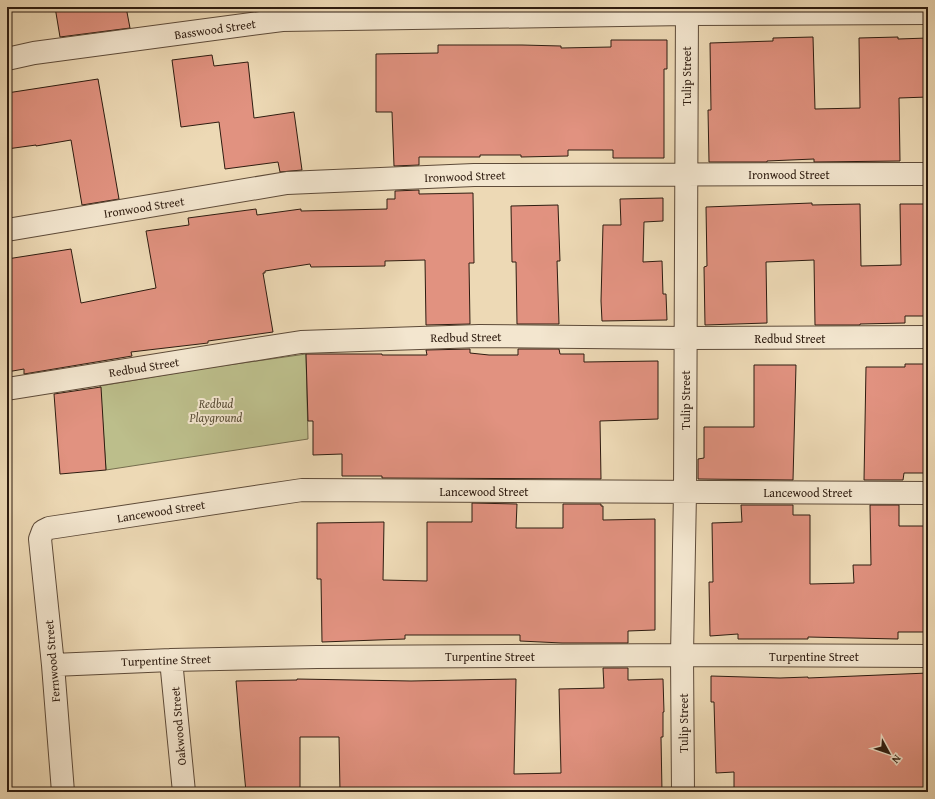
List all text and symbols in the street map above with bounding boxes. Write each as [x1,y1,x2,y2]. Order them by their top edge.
street label: Basswood Street [173,15,258,43]
street label: Tulip Street [678,46,695,106]
street label: Ironwood Street [424,166,507,186]
street label: Ironwood Street [748,166,830,183]
street label: Ironwood Street [103,192,186,222]
street label: Redbud Street [430,328,502,346]
street label: Redbud Street [754,330,826,347]
street label: Redbud Street [108,353,181,381]
street label: Tulip Street [677,370,694,430]
park label: Redbud Playground [189,395,243,426]
street label: Lancewood Street [439,483,529,500]
street label: Lancewood Street [763,484,853,501]
street label: Lancewood Street [116,496,207,526]
street label: Fernwood Street [40,618,64,703]
street label: Turpentine Street [445,648,536,665]
street label: Turpentine Street [769,648,860,665]
street label: Turpentine Street [121,650,212,670]
street label: Oakwood Street [166,685,190,766]
street label: Tulip Street [675,693,692,753]
north arrow [869,733,909,773]
text: N [888,751,905,768]

